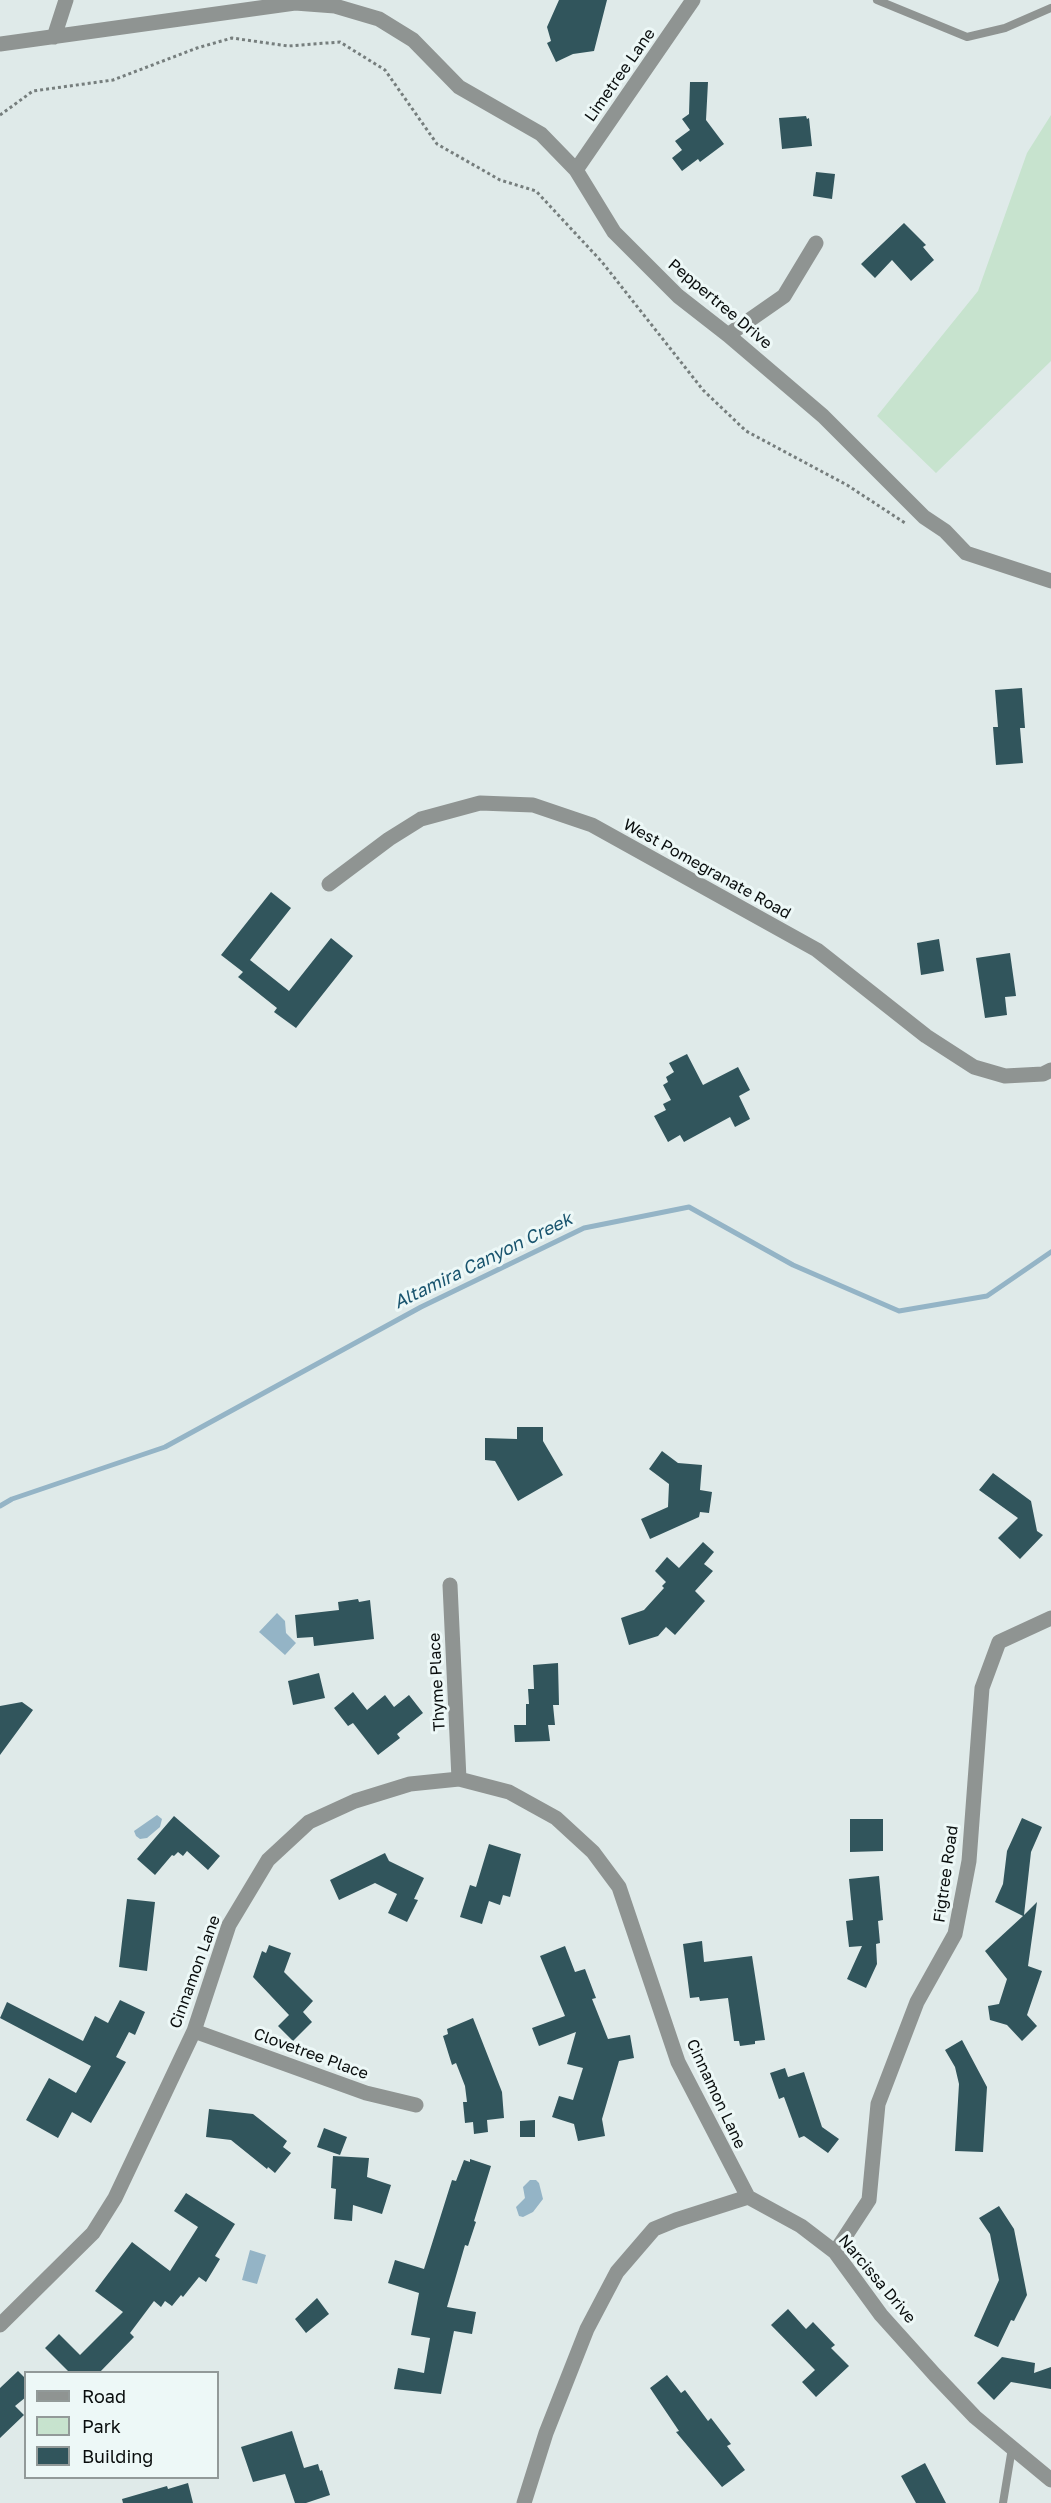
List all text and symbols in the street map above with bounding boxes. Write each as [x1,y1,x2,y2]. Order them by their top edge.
street label: Limetree Lane [581,25,659,125]
street label: Peppertree Drive [664,255,776,353]
street label: West Pomegranate Road [620,815,794,923]
water label: Altamira Canyon Creek [390,1208,576,1314]
street label: Thyme Place [425,1632,449,1732]
street label: Figtree Road [930,1824,962,1924]
street label: Cinnamon Lane [166,1913,224,2031]
street label: Clovetree Place [251,2024,371,2084]
street label: Cinnamon Lane [682,2036,750,2152]
street label: Narcissa Drive [834,2231,920,2327]
legend [24,2371,219,2479]
text: Road [82,2385,126,2407]
text: Park [82,2415,121,2437]
text: Building [82,2445,153,2467]

